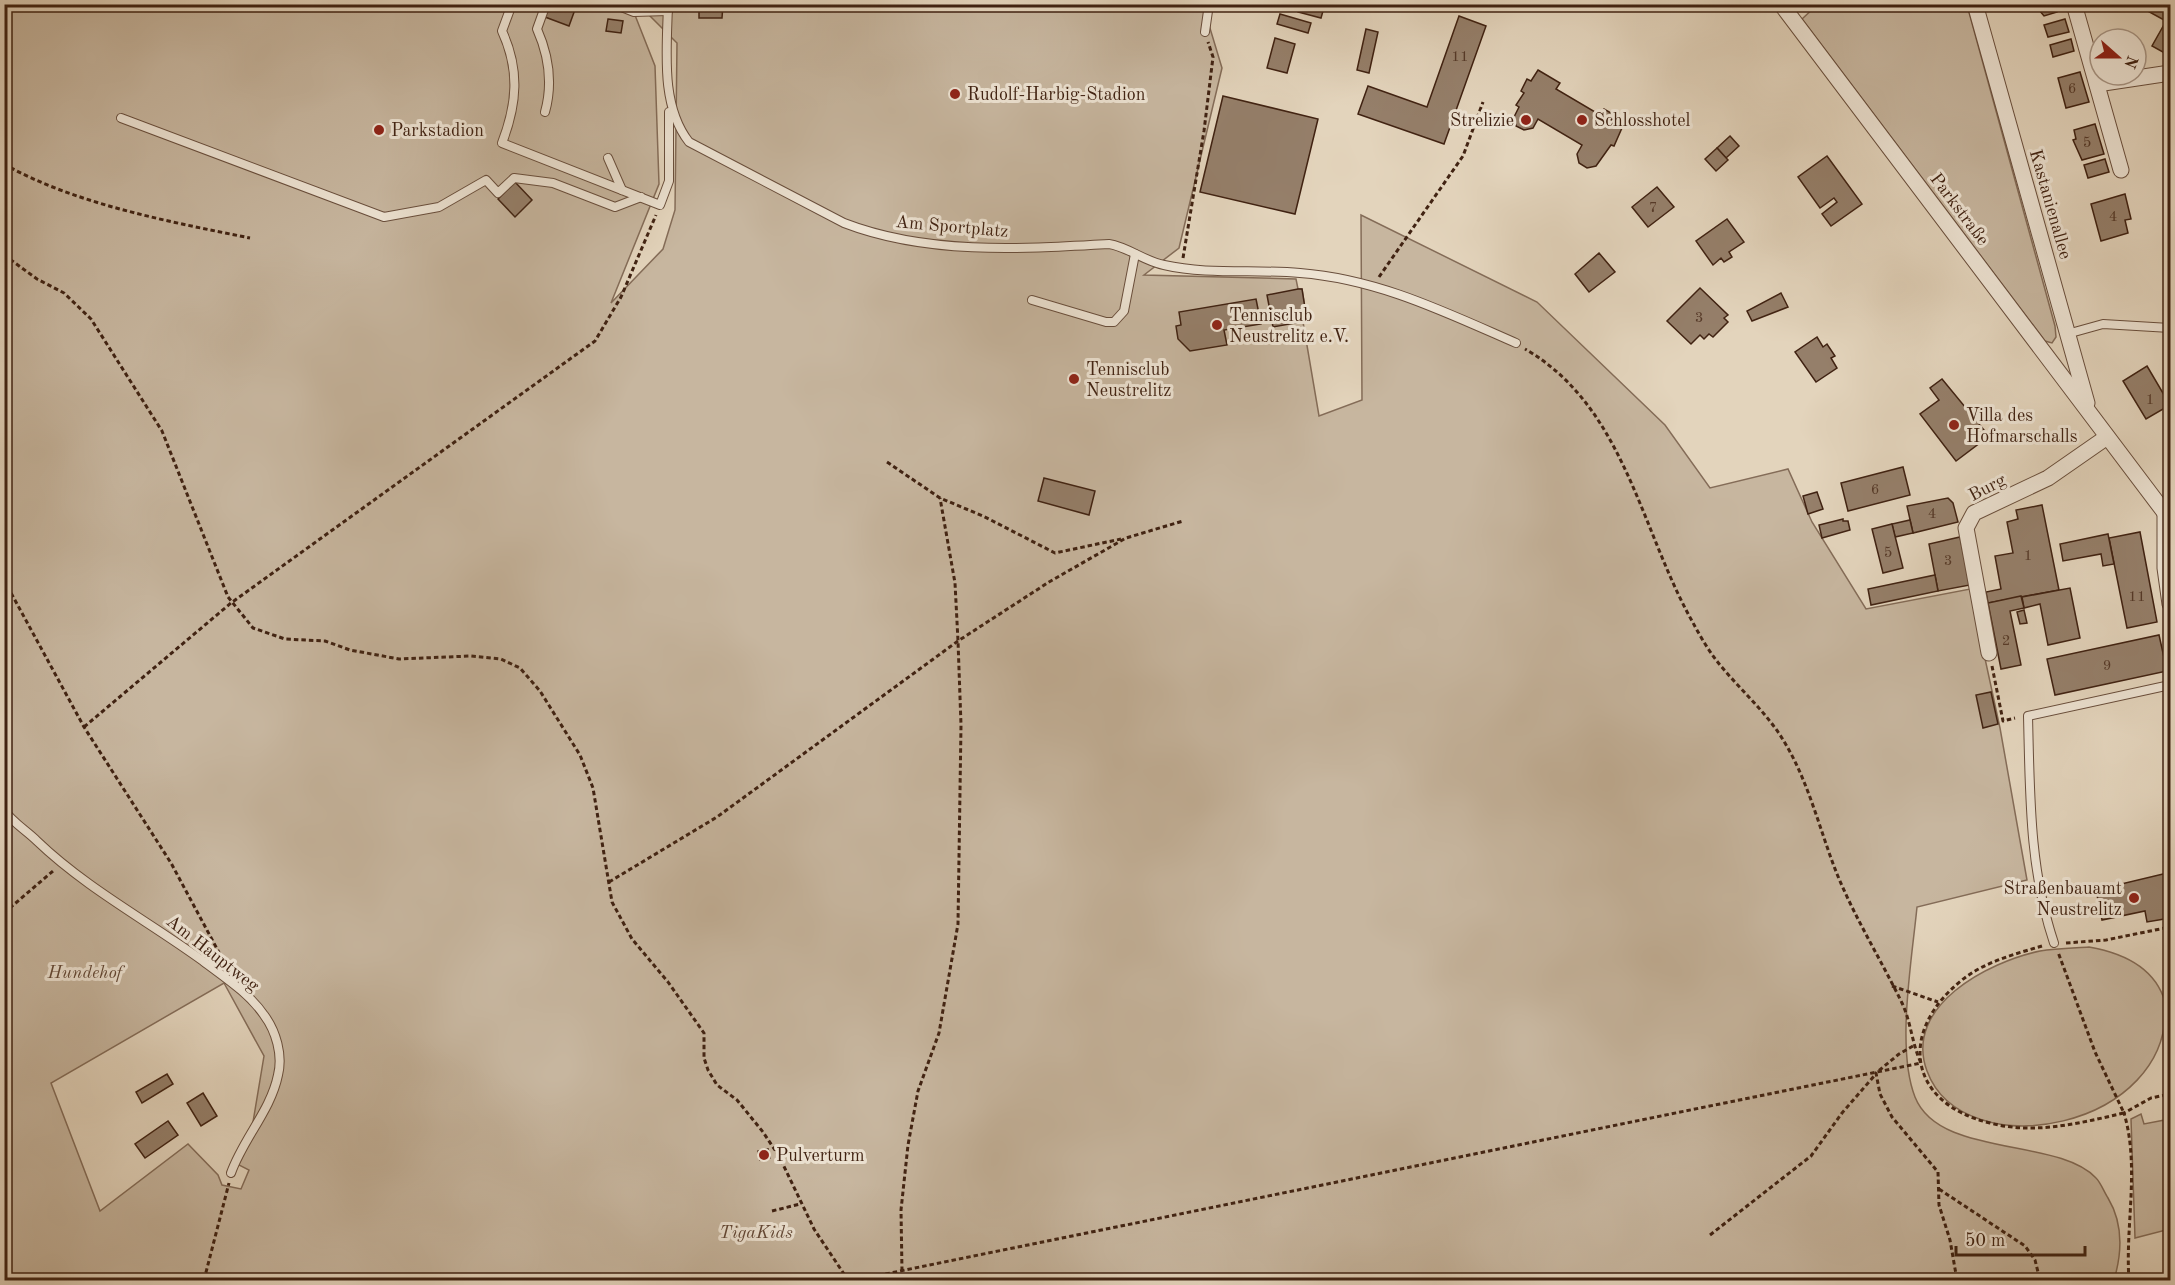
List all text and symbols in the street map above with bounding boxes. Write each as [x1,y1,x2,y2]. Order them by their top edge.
north arrow [2088,27,2148,87]
house number: 11 [1451,50,1469,65]
text: N [2120,53,2140,71]
house number: 6 [2068,82,2076,97]
place label: Rudolf-Harbig-Stadion [967,86,1146,104]
marker: Rudolf-Harbig-Stadion [948,87,962,101]
place label: Strelizie [1450,112,1514,130]
place label: Schlosshotel [1594,112,1691,130]
marker: Strelizie [1519,113,1533,127]
marker: Schlosshotel [1575,113,1589,127]
place label: Parkstadion [391,122,484,140]
marker: Parkstadion [372,123,386,137]
house number: 5 [2083,136,2091,151]
street label: Kastanienallee [2026,147,2074,261]
street label: Parkstraße [1926,170,1992,249]
house number: 7 [1649,201,1657,216]
house number: 4 [2109,210,2117,225]
street label: Am Sportplatz [895,213,1009,241]
place label: Tennisclub Neustrelitz e.V. [1229,307,1349,346]
house number: 3 [1695,311,1703,326]
marker: Tennisclub Neustrelitz e.V. [1210,318,1224,332]
place label: Tennisclub Neustrelitz [1086,361,1171,400]
marker: Tennisclub Neustrelitz [1067,372,1081,386]
house number: 1 [2146,393,2154,408]
place label: Villa des Hofmarschalls [1966,407,2078,446]
marker: Villa des Hofmarschalls [1947,418,1961,432]
street label: Burg [1966,471,2009,505]
house number: 6 [1871,483,1879,498]
house number: 4 [1928,507,1936,522]
house number: 5 [1884,546,1892,561]
house number: 1 [2024,549,2032,564]
house number: 3 [1944,554,1952,569]
house number: 11 [2128,590,2146,605]
house number: 2 [2002,634,2010,649]
house number: 9 [2103,659,2111,674]
place label: Straßenbauamt Neustrelitz [2004,880,2122,919]
marker: Straßenbauamt Neustrelitz [2127,891,2141,905]
street label: Am Hauptweg [163,912,262,996]
park label: Hundehof [46,964,126,982]
place label: Pulverturm [776,1147,865,1165]
marker: Pulverturm [757,1148,771,1162]
scale bar [1956,1219,2085,1257]
park label: TigaKids [719,1224,793,1242]
text: 50 m [1965,1232,2005,1250]

